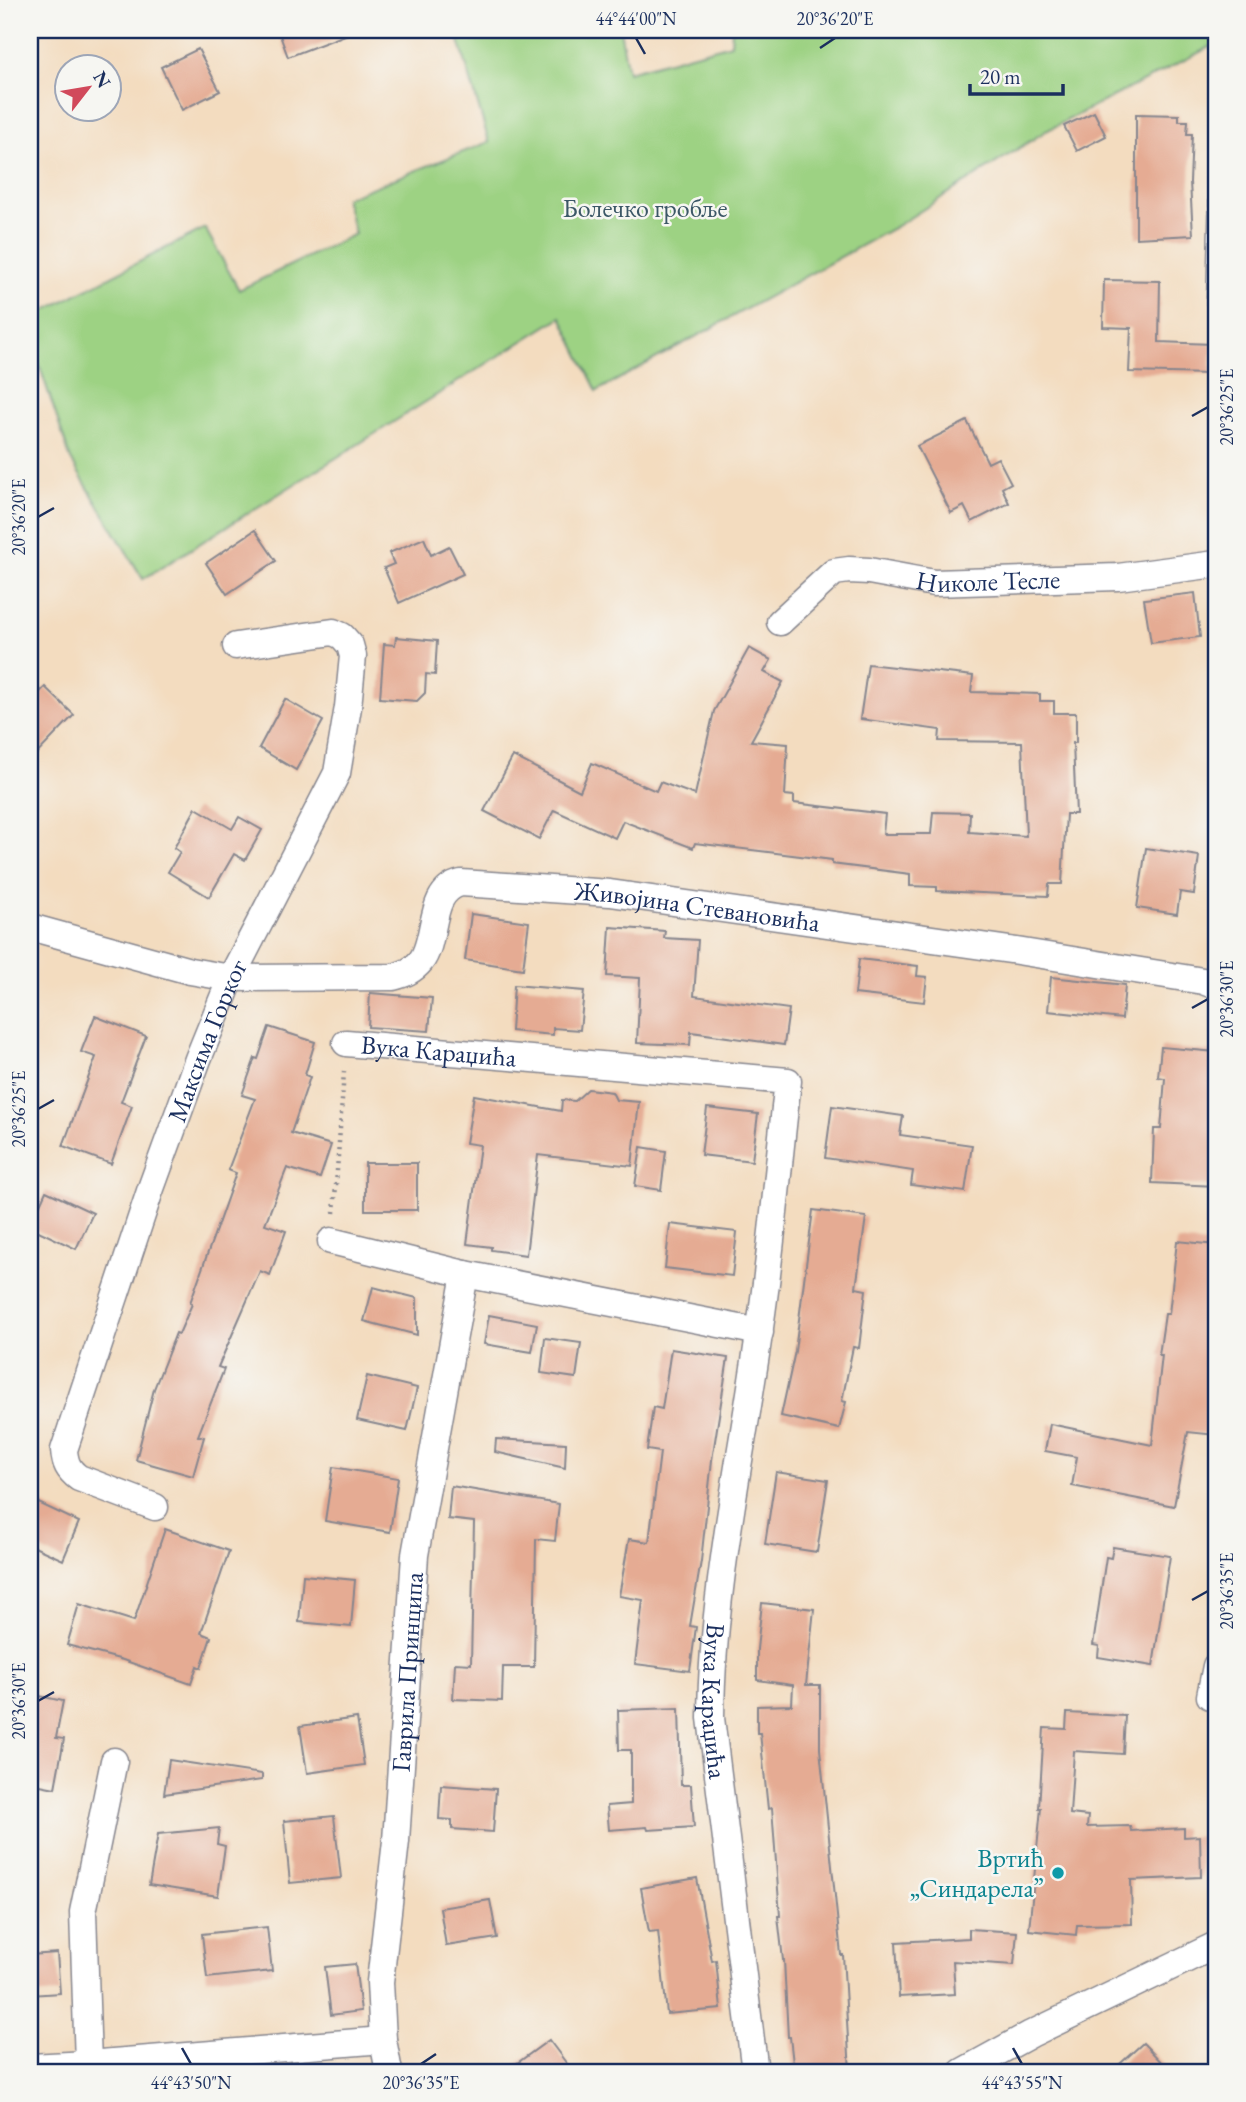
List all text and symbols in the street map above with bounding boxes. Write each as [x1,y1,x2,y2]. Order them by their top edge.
text: 44°44'00"N [596,7,677,30]
text: 20°36'20"E [797,7,873,30]
north arrow [52,52,122,122]
scale bar [970,52,1062,96]
text: 20 m [980,63,1021,90]
text: N [87,66,117,93]
park label: Болечко гробље [562,191,728,225]
text: 20°36'25"E [1215,369,1238,445]
text: 20°36'20"E [7,479,30,555]
street label: Николе Тесле [913,562,1061,600]
street label: Живојина Стевановића [572,874,823,940]
street label: Максима Горког [159,953,255,1127]
text: 20°36'30"E [1215,961,1238,1037]
street label: Вука Караџића [360,1027,518,1075]
text: 20°36'25"E [7,1071,30,1147]
text: 20°36'35"E [1215,1553,1238,1629]
street label: Гаврила Принципа [384,1570,431,1773]
street label: Вука Караџића [694,1622,736,1781]
text: 20°36'30"E [7,1663,30,1739]
place label: Вртић „Синдарела” [909,1841,1044,1905]
marker: Вртић „Синдарела” [1050,1865,1066,1881]
text: 44°43'50"N [151,2071,232,2094]
text: 20°36'35"E [383,2071,459,2094]
text: 44°43'55"N [982,2071,1063,2094]

